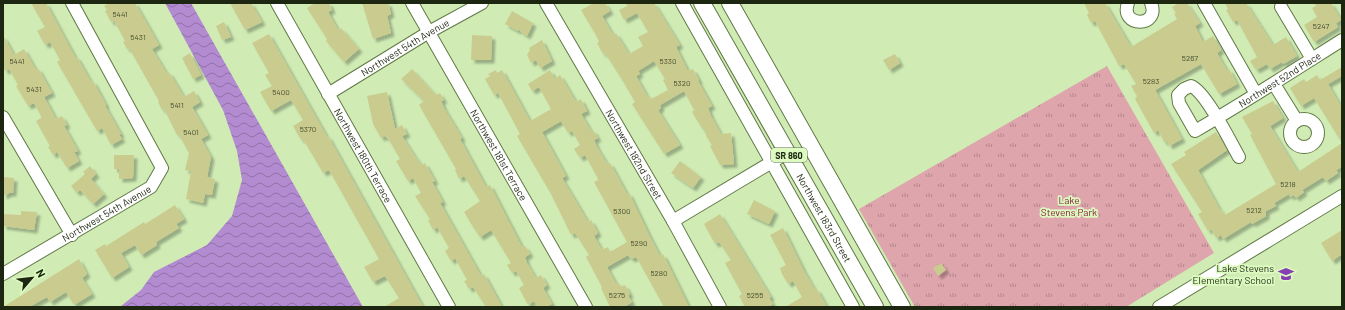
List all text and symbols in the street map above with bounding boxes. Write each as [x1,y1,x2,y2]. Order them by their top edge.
house number: 5441 [113,9,128,19]
street label: Northwest 54th Avenue [358,16,451,79]
house number: 5247 [1313,21,1329,31]
house number: 5431 [130,32,146,42]
street label: Northwest 52nd Place [1236,49,1323,110]
house number: 5267 [1182,53,1198,63]
house number: 5441 [10,56,25,66]
house number: 5330 [660,56,676,66]
house number: 5283 [1143,76,1159,86]
house number: 5320 [673,78,691,88]
house number: 5431 [26,84,42,94]
house number: 5400 [272,87,290,97]
house number: 5411 [170,100,184,110]
street label: Northwest 180th Terrace [332,106,395,205]
street label: Northwest 181st Terrace [468,107,530,203]
street label: Northwest 182nd Street [603,107,665,202]
house number: 5370 [300,124,316,134]
house number: 5401 [183,127,199,137]
road number: SR 860 [771,148,807,162]
street label: Northwest 183rd Street [794,171,854,264]
house number: 5218 [1280,179,1296,189]
street label: Northwest 54th Avenue [60,182,153,244]
park label: Lake Stevens Park [1041,194,1097,218]
house number: 5212 [1246,205,1262,215]
house number: 5300 [613,206,631,216]
house number: 5290 [630,238,648,248]
north arrow [12,258,52,298]
place label: Lake Stevens Elementary School [1193,262,1274,286]
school or university icon: Lake Stevens Elementary School [1277,265,1295,283]
text: N [34,267,49,279]
house number: 5280 [650,268,668,278]
house number: 5275 [609,290,625,300]
house number: 5255 [747,290,763,300]

